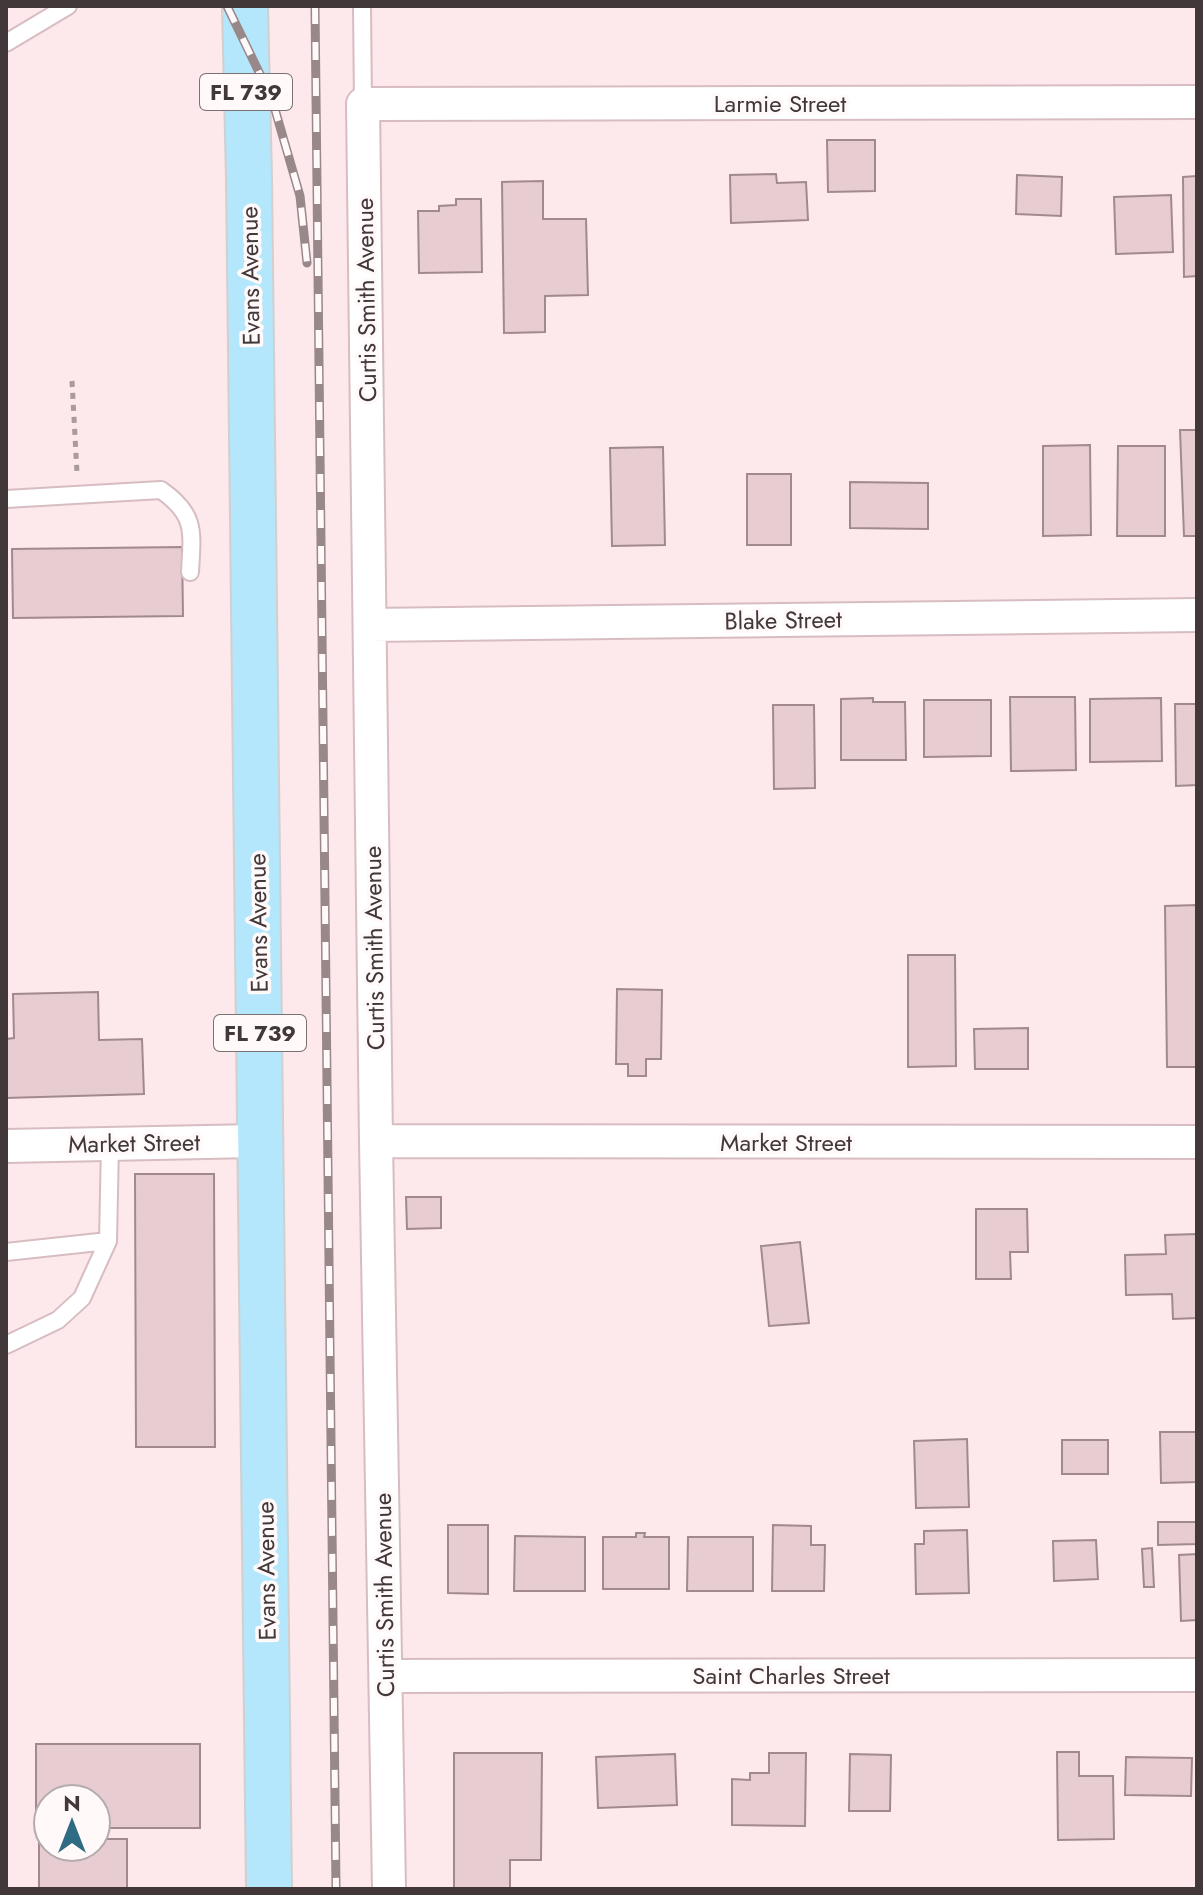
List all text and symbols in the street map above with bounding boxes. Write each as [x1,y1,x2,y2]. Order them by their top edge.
road number: FL 739 [200,74,292,110]
street label: Larmie Street [714,86,846,121]
street label: Curtis Smith Avenue [347,197,385,403]
street label: Evans Avenue [231,206,269,346]
street label: Blake Street [724,601,842,639]
street label: Curtis Smith Avenue [355,845,393,1051]
street label: Evans Avenue [239,853,277,993]
road number: FL 739 [214,1015,306,1051]
street label: Market Street [68,1124,201,1162]
street label: Market Street [720,1125,852,1160]
street label: Curtis Smith Avenue [365,1492,403,1698]
street label: Evans Avenue [247,1501,285,1641]
street label: Saint Charles Street [692,1658,890,1693]
north arrow [32,1783,112,1863]
text: N [63,1787,81,1819]

